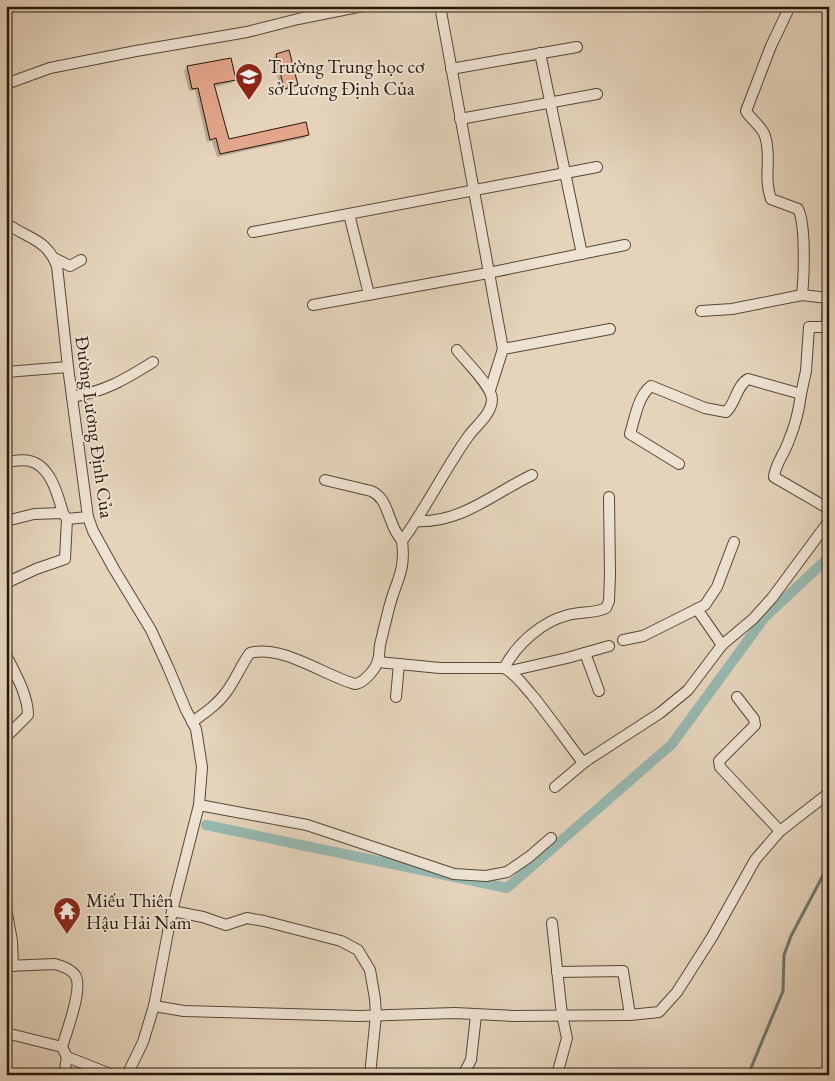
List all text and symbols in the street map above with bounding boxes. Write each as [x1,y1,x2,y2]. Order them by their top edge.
place label: Trường Trung học cơ sở Lương Định Của [268,54,425,101]
school or university icon: Trường Trung học cơ sở Lương Định Của [234,62,264,101]
street label: Đường Lương Định Của [69,334,120,520]
place label: Miếu Thiên Hậu Hải Nam [86,888,192,935]
temple icon: Miếu Thiên Hậu Hải Nam [52,896,82,935]

